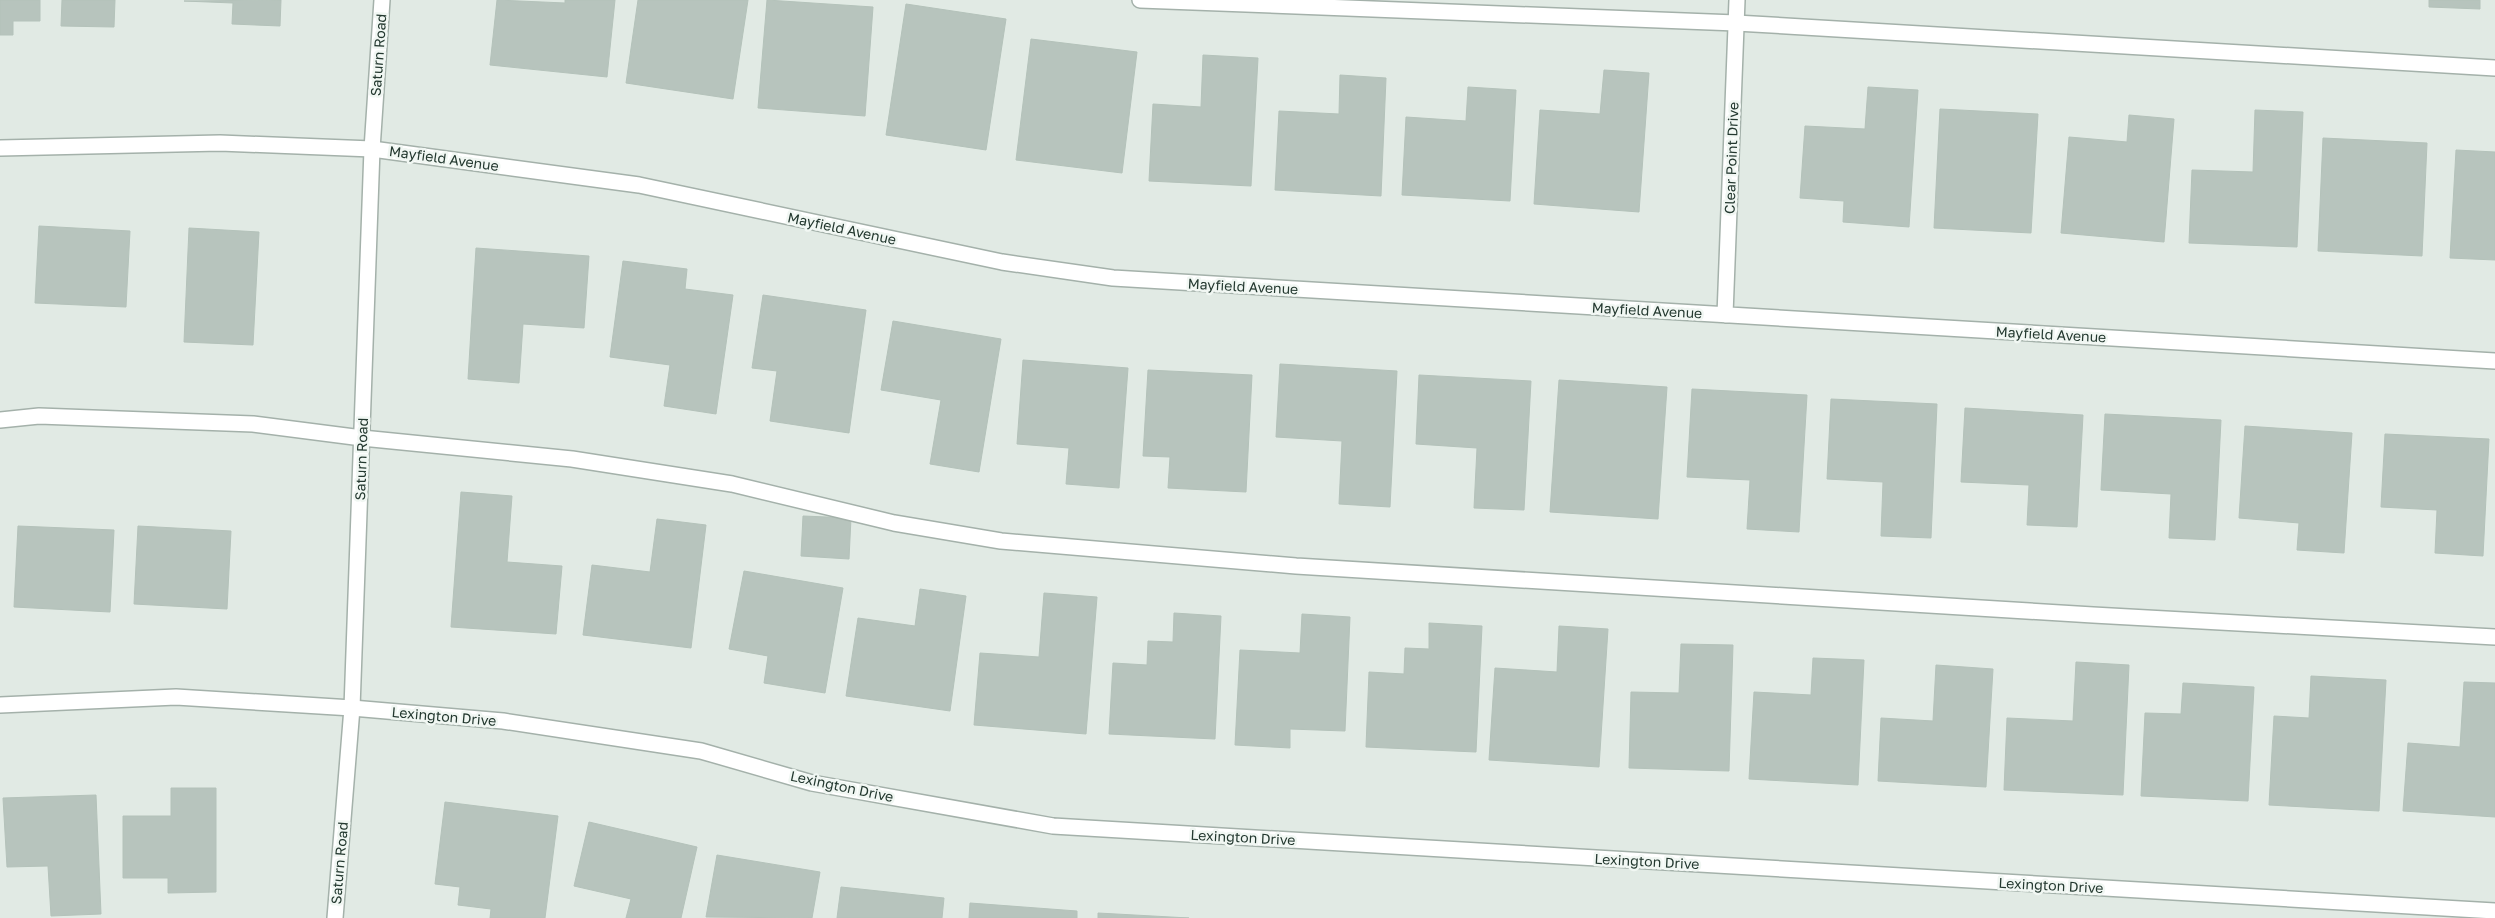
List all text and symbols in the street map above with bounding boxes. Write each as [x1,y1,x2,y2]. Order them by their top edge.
street label: Saturn Road [367,13,389,97]
street label: Clear Point Drive [1721,102,1741,214]
street label: Mayfield Avenue [388,142,500,174]
street label: Mayfield Avenue [786,208,898,248]
street label: Mayfield Avenue [1187,275,1299,297]
street label: Mayfield Avenue [1591,299,1703,321]
street label: Mayfield Avenue [1995,323,2107,345]
street label: Saturn Road [351,417,371,501]
street label: Lexington Drive [391,703,497,729]
street label: Lexington Drive [789,767,895,805]
street label: Saturn Road [327,821,351,905]
street label: Lexington Drive [1190,826,1296,848]
street label: Lexington Drive [1594,850,1700,872]
street label: Lexington Drive [1998,874,2104,896]

